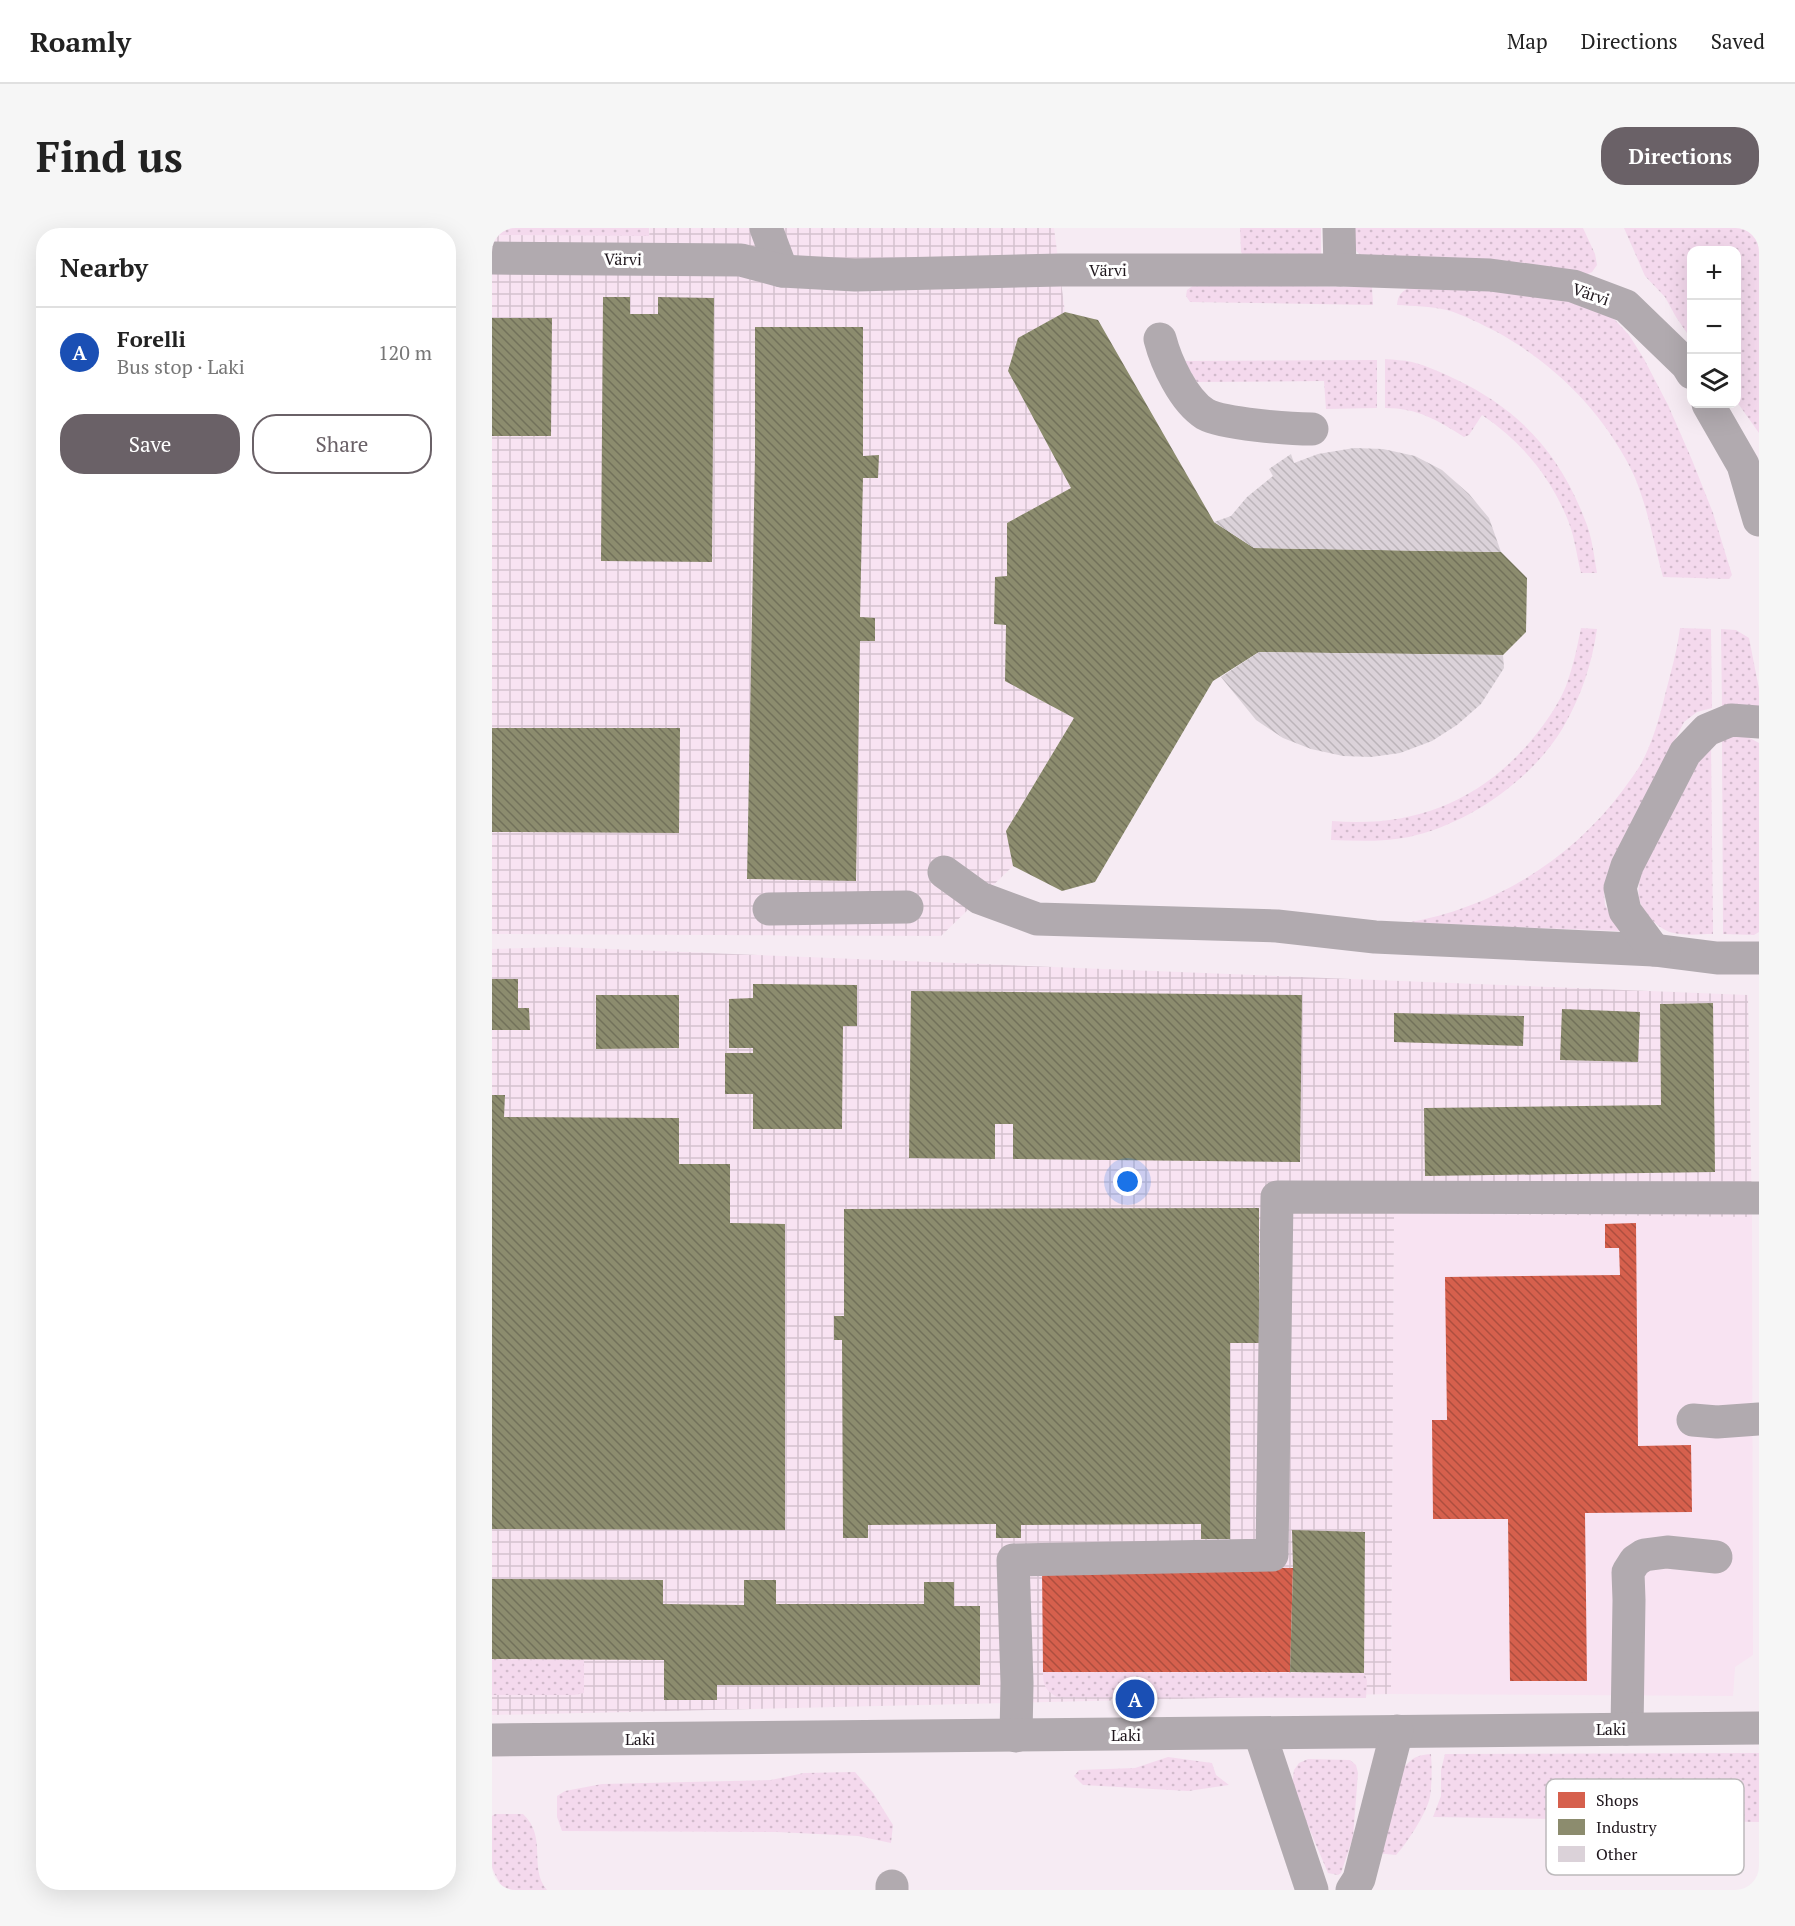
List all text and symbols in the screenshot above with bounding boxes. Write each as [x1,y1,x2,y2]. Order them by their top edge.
text: Roamly [30,23,131,60]
text: Map [1507,27,1548,55]
text: Directions [1581,27,1678,55]
text: Saved [1711,27,1765,55]
button: Directions [1601,127,1759,185]
text: Find us [36,128,183,184]
map controls [1687,246,1741,408]
button: + [1687,246,1741,300]
street label: Värvi [604,248,642,270]
text: Nearby [60,250,148,284]
street label: Värvi [1089,259,1127,281]
street label: Värvi [1570,277,1613,311]
button: − [1687,300,1741,354]
text: Forelli [117,324,186,353]
text: A [72,339,87,366]
text: 120 m [378,339,432,366]
text: Bus stop · Laki [117,353,245,380]
button: layers [1687,354,1741,408]
button: Save [60,414,240,474]
button: Share [252,414,432,474]
your location [1113,1167,1142,1196]
pin: A [1116,1676,1154,1722]
street label: Laki [1596,1718,1626,1740]
street label: Laki [1111,1724,1141,1746]
street label: Laki [625,1728,655,1750]
legend [1546,1779,1744,1875]
text: Shops [1596,1789,1639,1811]
text: Industry [1596,1816,1657,1838]
text: Other [1596,1843,1638,1865]

